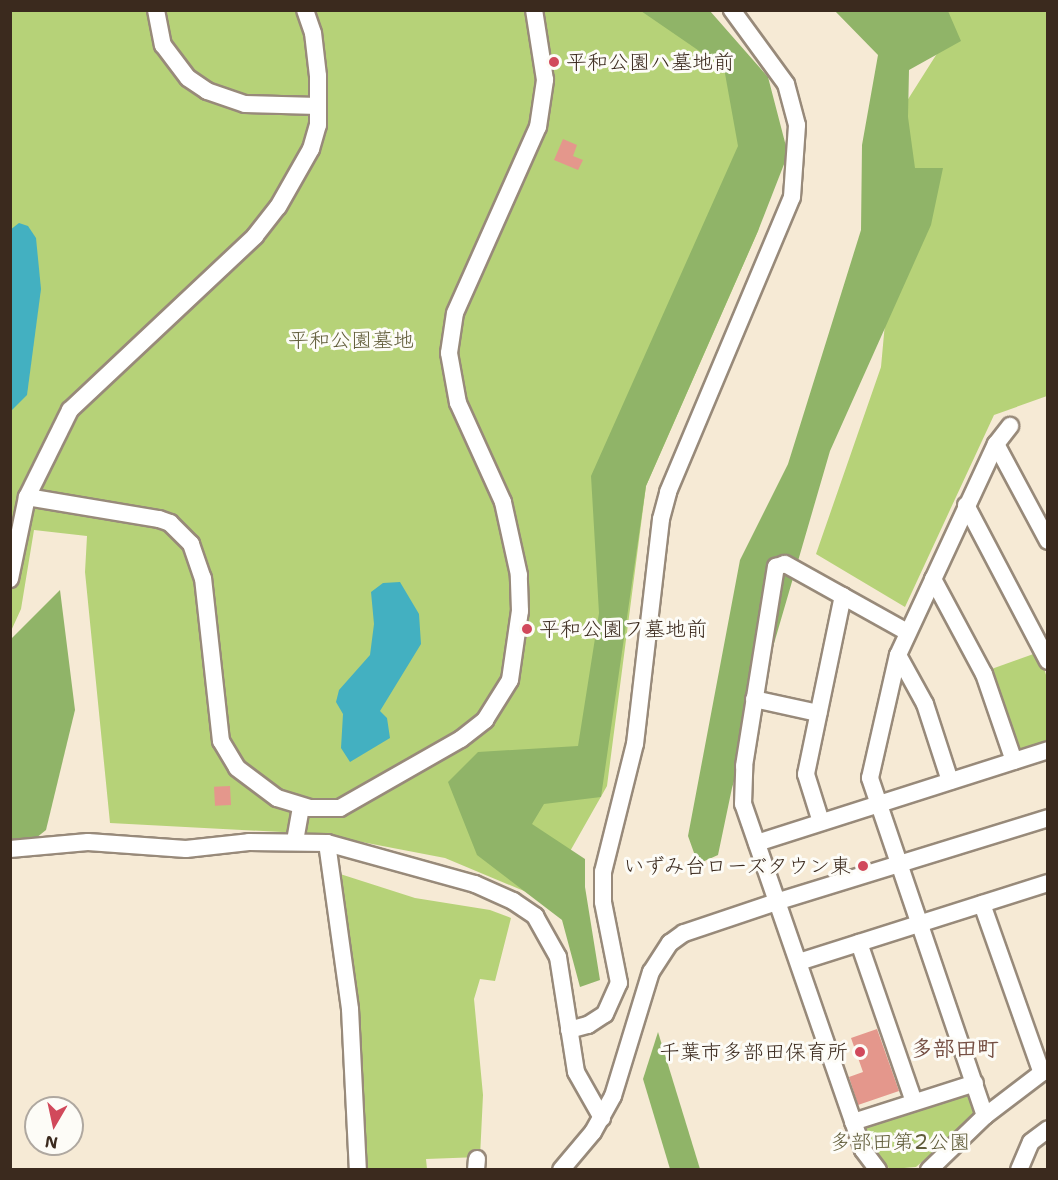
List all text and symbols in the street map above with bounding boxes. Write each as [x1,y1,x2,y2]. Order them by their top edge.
place label: 平和公園ハ墓地前 [566,49,734,75]
marker: 平和公園ハ墓地前 [547,55,561,69]
park label: 平和公園墓地 [288,327,414,353]
place label: 平和公園フ墓地前 [539,616,707,642]
marker: 平和公園フ墓地前 [520,622,534,636]
place label: いずみ台ローズタウン東 [620,853,851,879]
marker: いずみ台ローズタウン東 [856,859,870,873]
district label: 多部田町 [911,1036,999,1062]
place label: 千葉市多部田保育所 [659,1039,848,1065]
marker: 千葉市多部田保育所 [853,1045,867,1059]
north arrow [24,1096,84,1156]
park label: 多部田第2公園 [830,1129,970,1155]
text: N [44,1131,59,1154]

